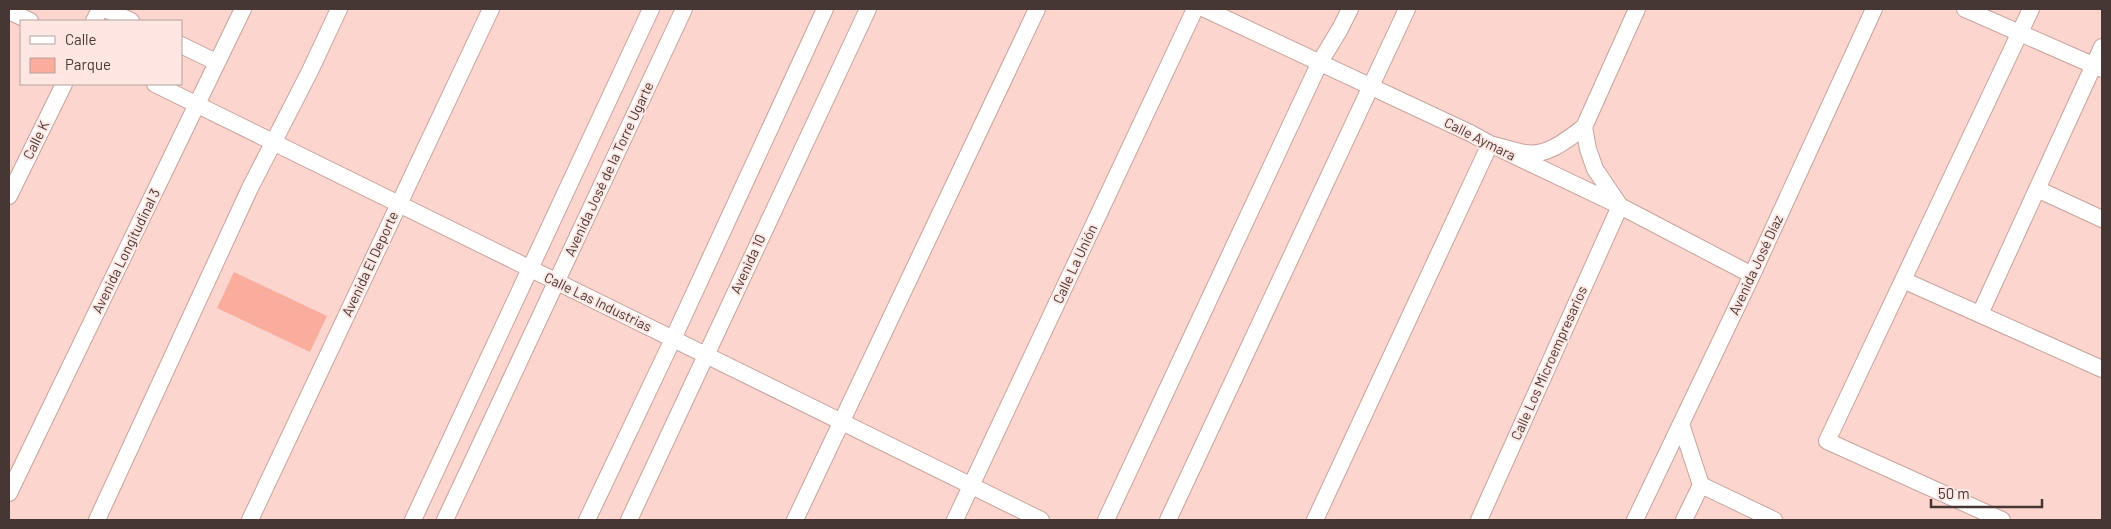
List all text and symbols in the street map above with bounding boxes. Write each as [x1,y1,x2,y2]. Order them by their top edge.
legend [20,20,182,85]
text: Calle [65,30,97,48]
text: Parque [65,55,111,73]
street label: Avenida José de la Torre Ugarte [561,79,657,259]
street label: Calle Aymara [1442,113,1519,164]
street label: Calle K [19,117,52,162]
street label: Avenida Longitudinal 3 [88,186,163,316]
street label: Avenida El Deporte [338,208,401,319]
street label: Avenida José Díaz [1725,212,1786,318]
street label: Calle La Unión [1049,221,1100,306]
street label: Avenida 10 [726,231,769,296]
street label: Calle Las Industrias [542,268,655,335]
street label: Calle Los Microempresarios [1507,283,1590,443]
scale bar [1931,476,2042,508]
text: 50 m [1938,484,1970,502]

